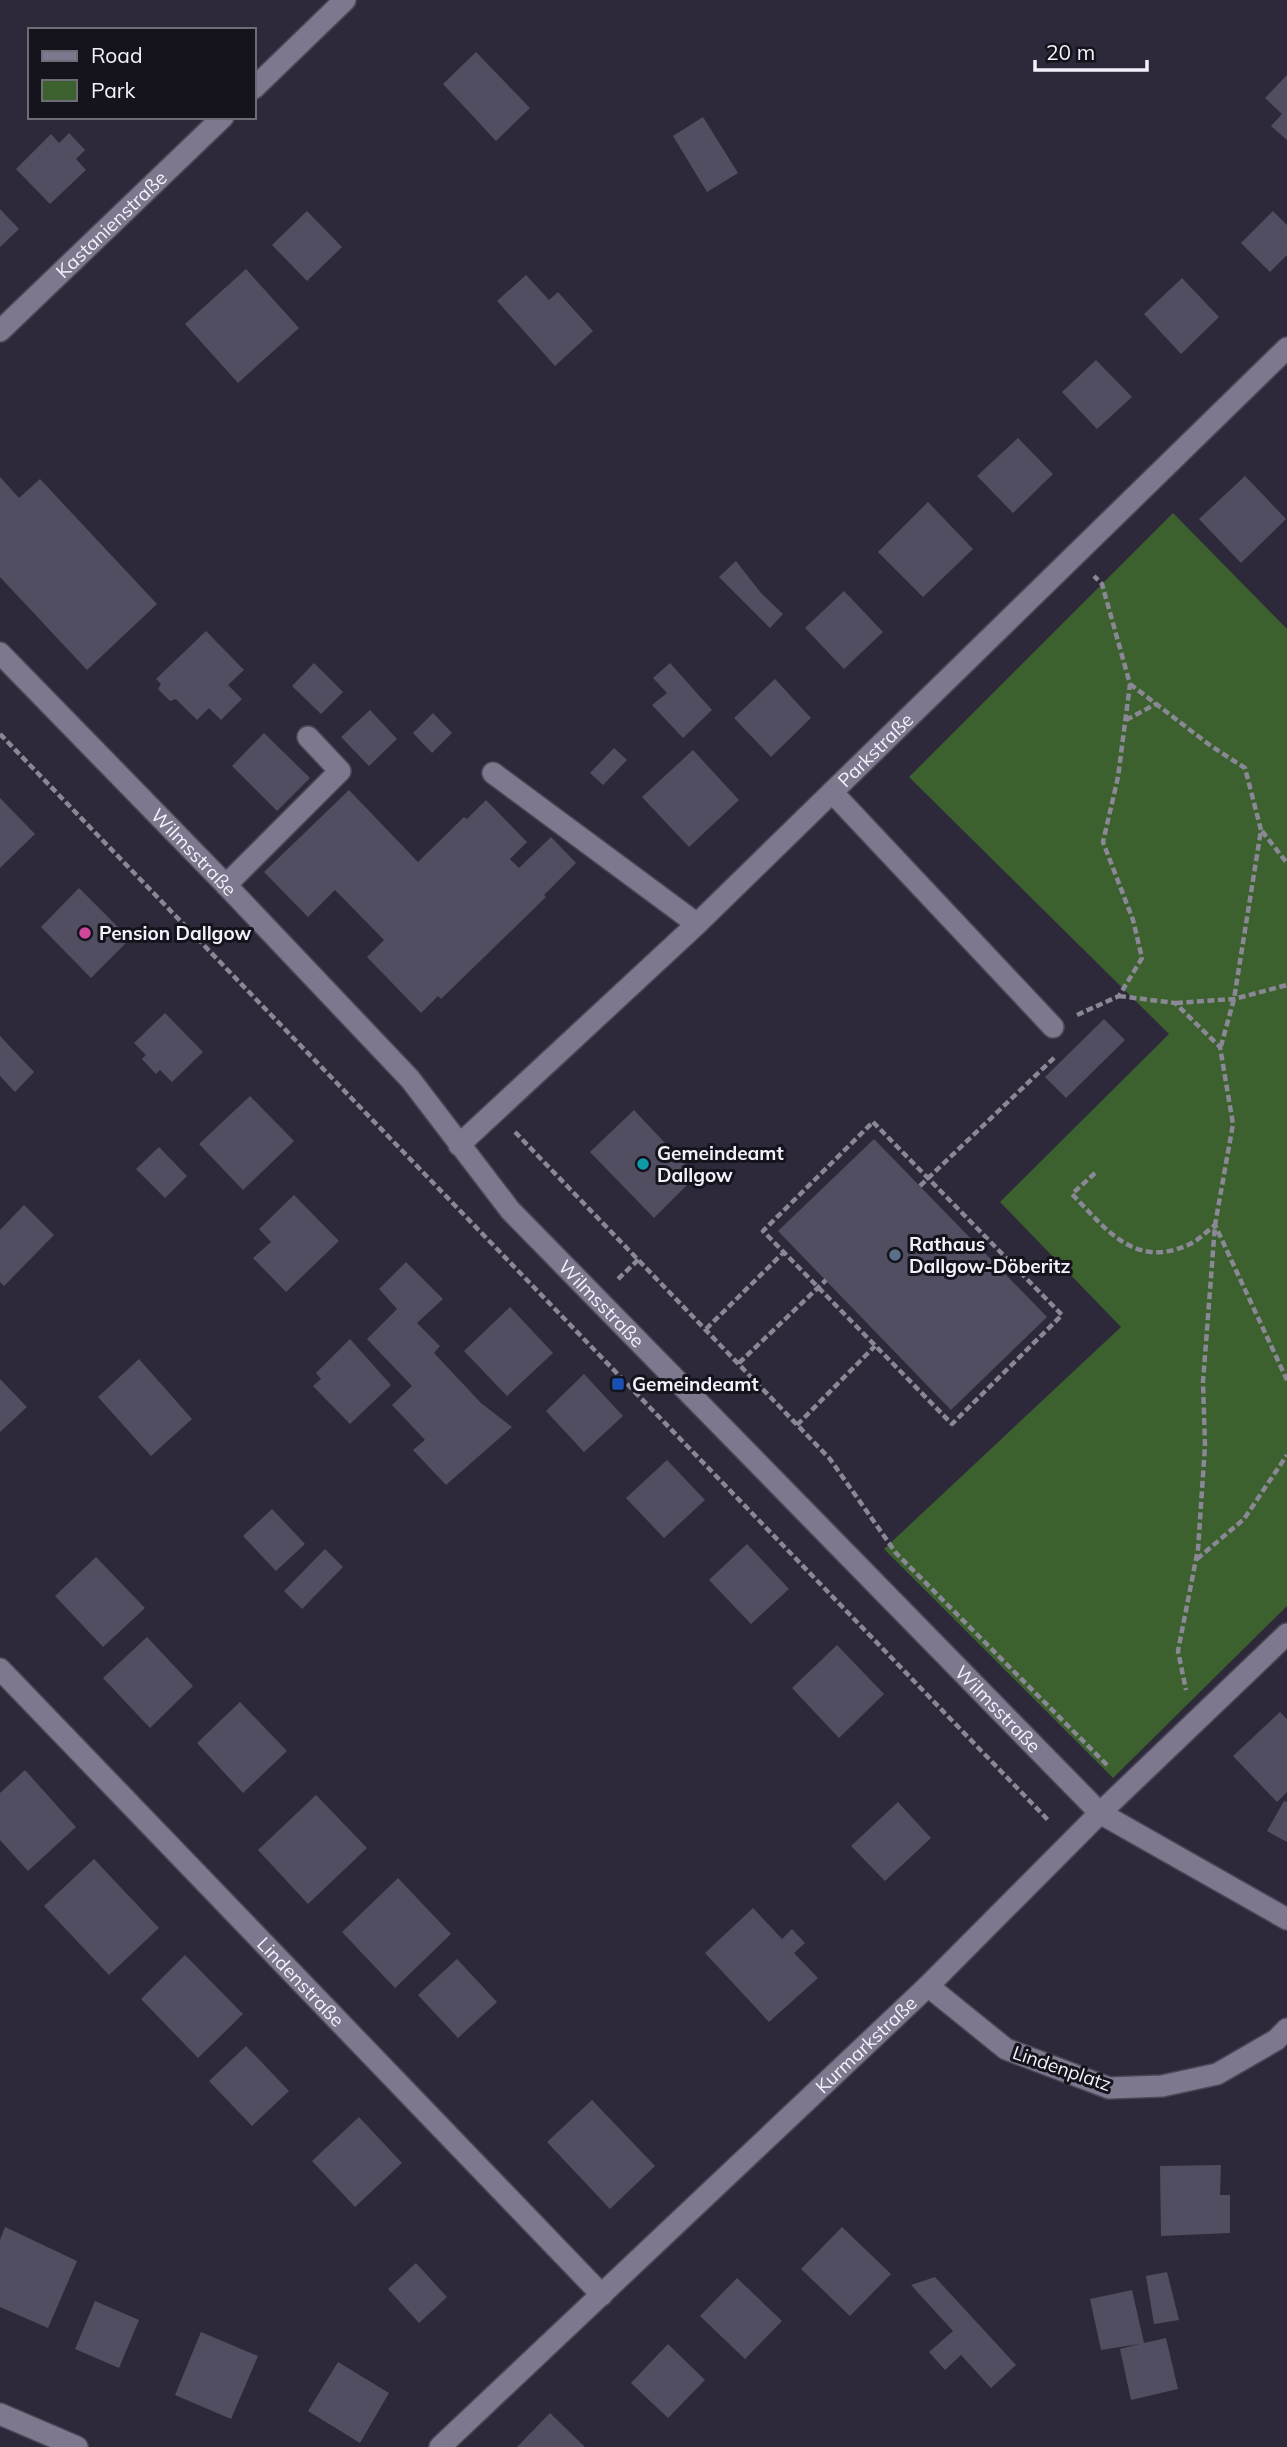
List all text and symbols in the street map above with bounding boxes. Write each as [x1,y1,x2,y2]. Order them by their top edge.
legend [28,28,256,119]
scale bar [1035,28,1147,72]
text: 20 m [1046,39,1095,65]
text: Road [91,42,142,68]
text: Park [91,77,135,103]
street label: Kastanienstraße [51,166,172,283]
street label: Parkstraße [832,708,918,792]
street label: Wilmsstraße [146,803,242,901]
place label: Pension Dallgow [99,921,251,945]
marker: Pension Dallgow [77,925,93,941]
place label: Gemeindeamt Dallgow [657,1141,784,1187]
marker: Gemeindeamt Dallgow [635,1156,651,1172]
place label: Rathaus Dallgow-Döberitz [909,1232,1070,1278]
marker: Rathaus Dallgow-Döberitz [887,1247,903,1263]
street label: Wilmsstraße [553,1255,650,1352]
place label: Gemeindeamt [632,1372,759,1396]
marker: Gemeindeamt [610,1376,626,1392]
street label: Wilmsstraße [950,1660,1046,1758]
street label: Lindenstraße [252,1932,350,2032]
street label: Kurmarkstraße [810,1991,922,2098]
street label: Lindenplatz [1010,2040,1115,2096]

